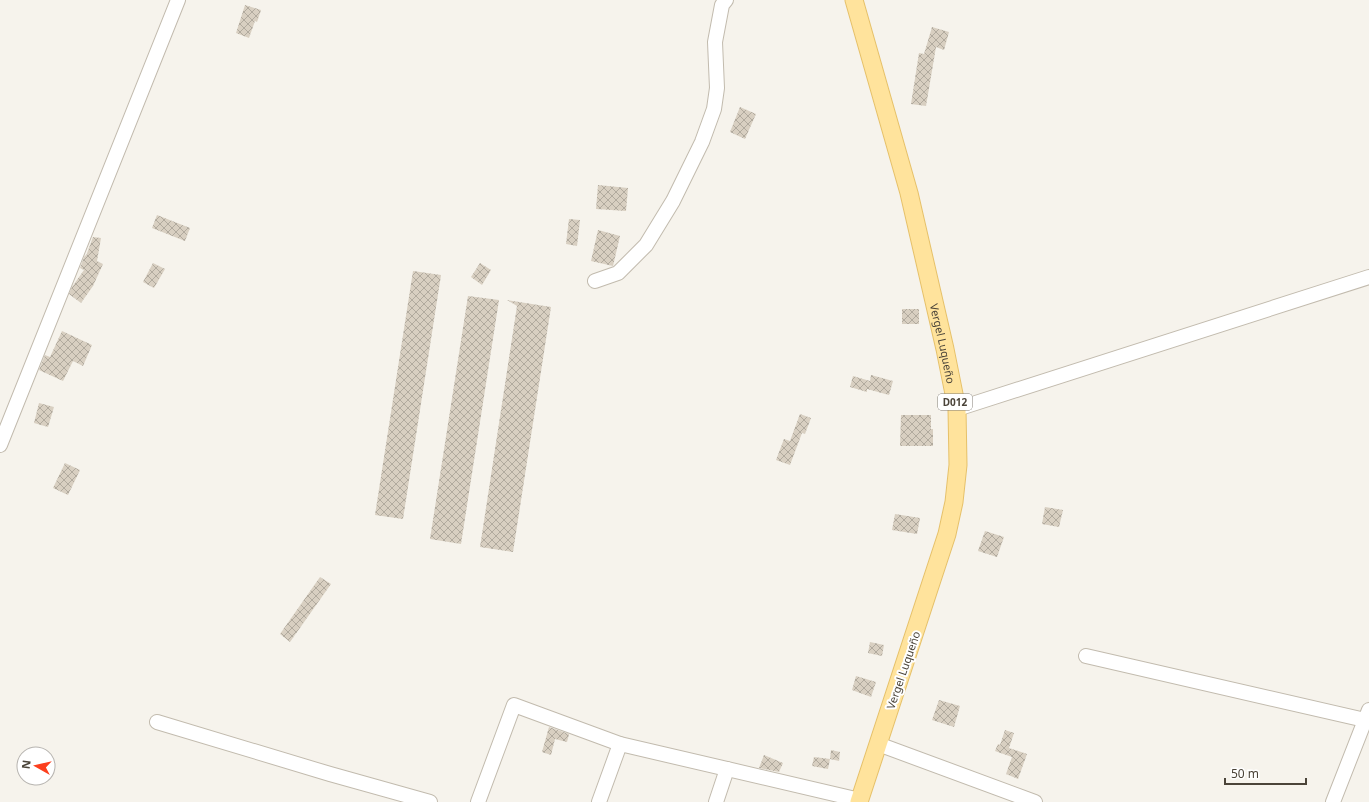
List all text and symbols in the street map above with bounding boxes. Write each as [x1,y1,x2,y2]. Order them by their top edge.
street label: Vergel Luqueño [927,302,959,385]
road number: D012 [938,394,972,410]
street label: Vergel Luqueño [883,629,923,711]
north arrow [16,746,56,786]
text: N [18,759,34,770]
scale bar [1225,760,1306,786]
text: 50 m [1231,765,1259,782]

